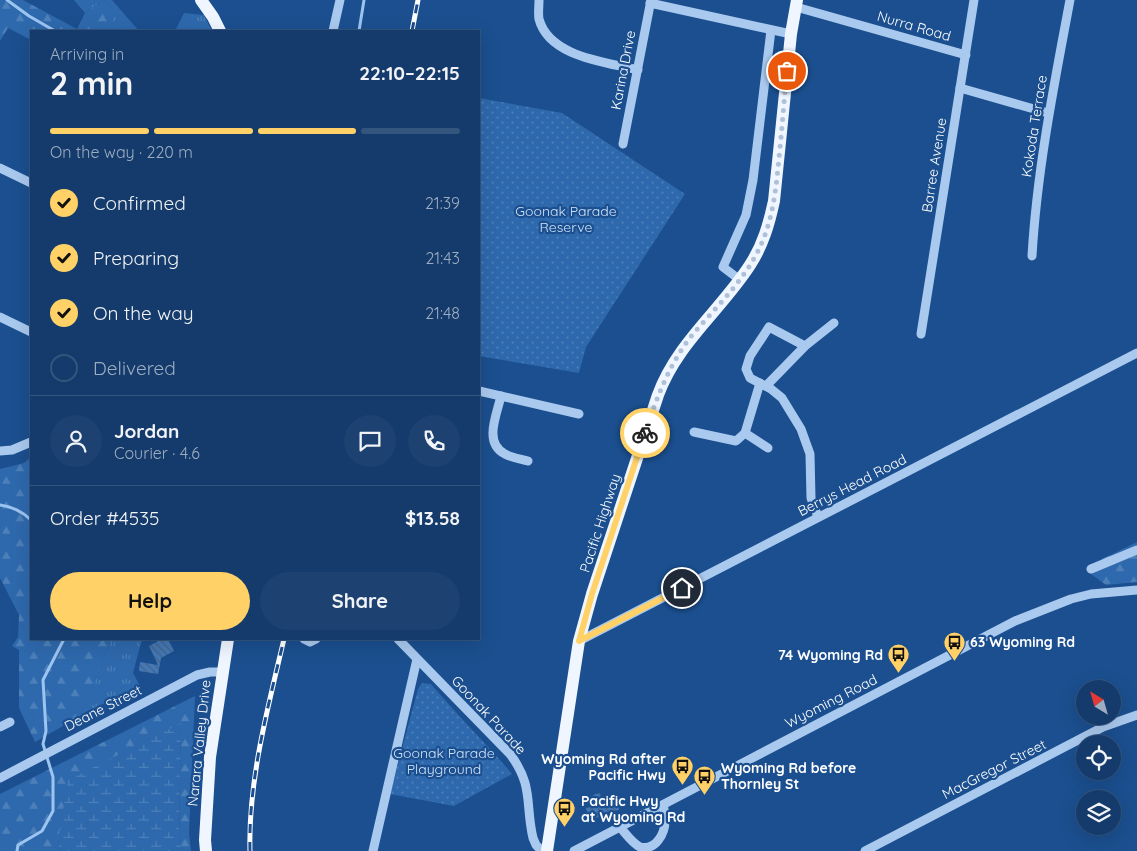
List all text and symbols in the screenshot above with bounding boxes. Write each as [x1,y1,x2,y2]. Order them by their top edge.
street label: Nurra Road [875,7,953,45]
street label: Karina Drive [606,29,640,111]
text: Arriving in [50,44,124,64]
pin [766,50,808,92]
icon: bag [773,57,801,85]
text: 22:10–22:15 [359,61,460,85]
text: 2 min [50,63,133,103]
street label: Kokoda Terrace [1017,74,1051,178]
street label: Barree Avenue [918,116,950,214]
text: On the way · 220 m [50,142,193,162]
icon: check [50,189,78,217]
text: Confirmed [93,191,186,215]
text: 21:39 [425,193,460,213]
park label: Goonak Parade Reserve [515,202,617,236]
icon: check [50,244,78,272]
text: Preparing [93,246,179,270]
text: 21:43 [425,248,460,268]
icon: check [50,299,78,327]
text: On the way [93,301,194,325]
text: 21:48 [425,303,460,323]
text: Delivered [93,356,176,380]
courier [620,408,670,458]
button: person [50,415,102,467]
button: chat [344,415,396,467]
button: phone [408,415,460,467]
text: Jordan [114,419,179,443]
icon: bike [631,419,659,447]
text: Courier · 4.6 [114,443,200,463]
street label: Berrys Head Road [795,450,909,520]
street label: Pacific Highway [576,471,624,575]
text: Order #4535 [50,506,159,530]
text: $13.58 [405,506,460,530]
pin [661,567,703,609]
button: Help [50,572,250,630]
button: Share [260,572,460,630]
icon: home [668,574,696,602]
bus stop icon: 63 Wyoming Rd [942,630,966,661]
place label: 63 Wyoming Rd [970,633,1075,651]
bus stop icon: 74 Wyoming Rd [887,643,911,674]
place label: 74 Wyoming Rd [778,646,883,664]
street label: Wyoming Road [782,670,880,732]
street label: Goonak Parade [448,672,530,758]
street label: Narara Valley Drive [183,679,215,807]
north arrow [1076,680,1121,725]
map controls [1076,680,1121,835]
street label: Deane Street [61,681,145,735]
street label: MacGregor Street [939,735,1049,803]
button: locate [1076,735,1121,780]
park label: Goonak Parade Playground [393,744,495,778]
place label: Wyoming Rd after Pacific Hwy [541,750,666,784]
bus stop icon: Wyoming Rd after Pacific Hwy [670,755,694,786]
place label: Wyoming Rd before Thornley St [721,759,856,793]
bus stop icon: Wyoming Rd before Thornley St [693,764,717,795]
button: layers [1076,790,1121,835]
place label: Pacific Hwy at Wyoming Rd [581,792,685,826]
bus stop icon: Pacific Hwy at Wyoming Rd [553,797,577,828]

